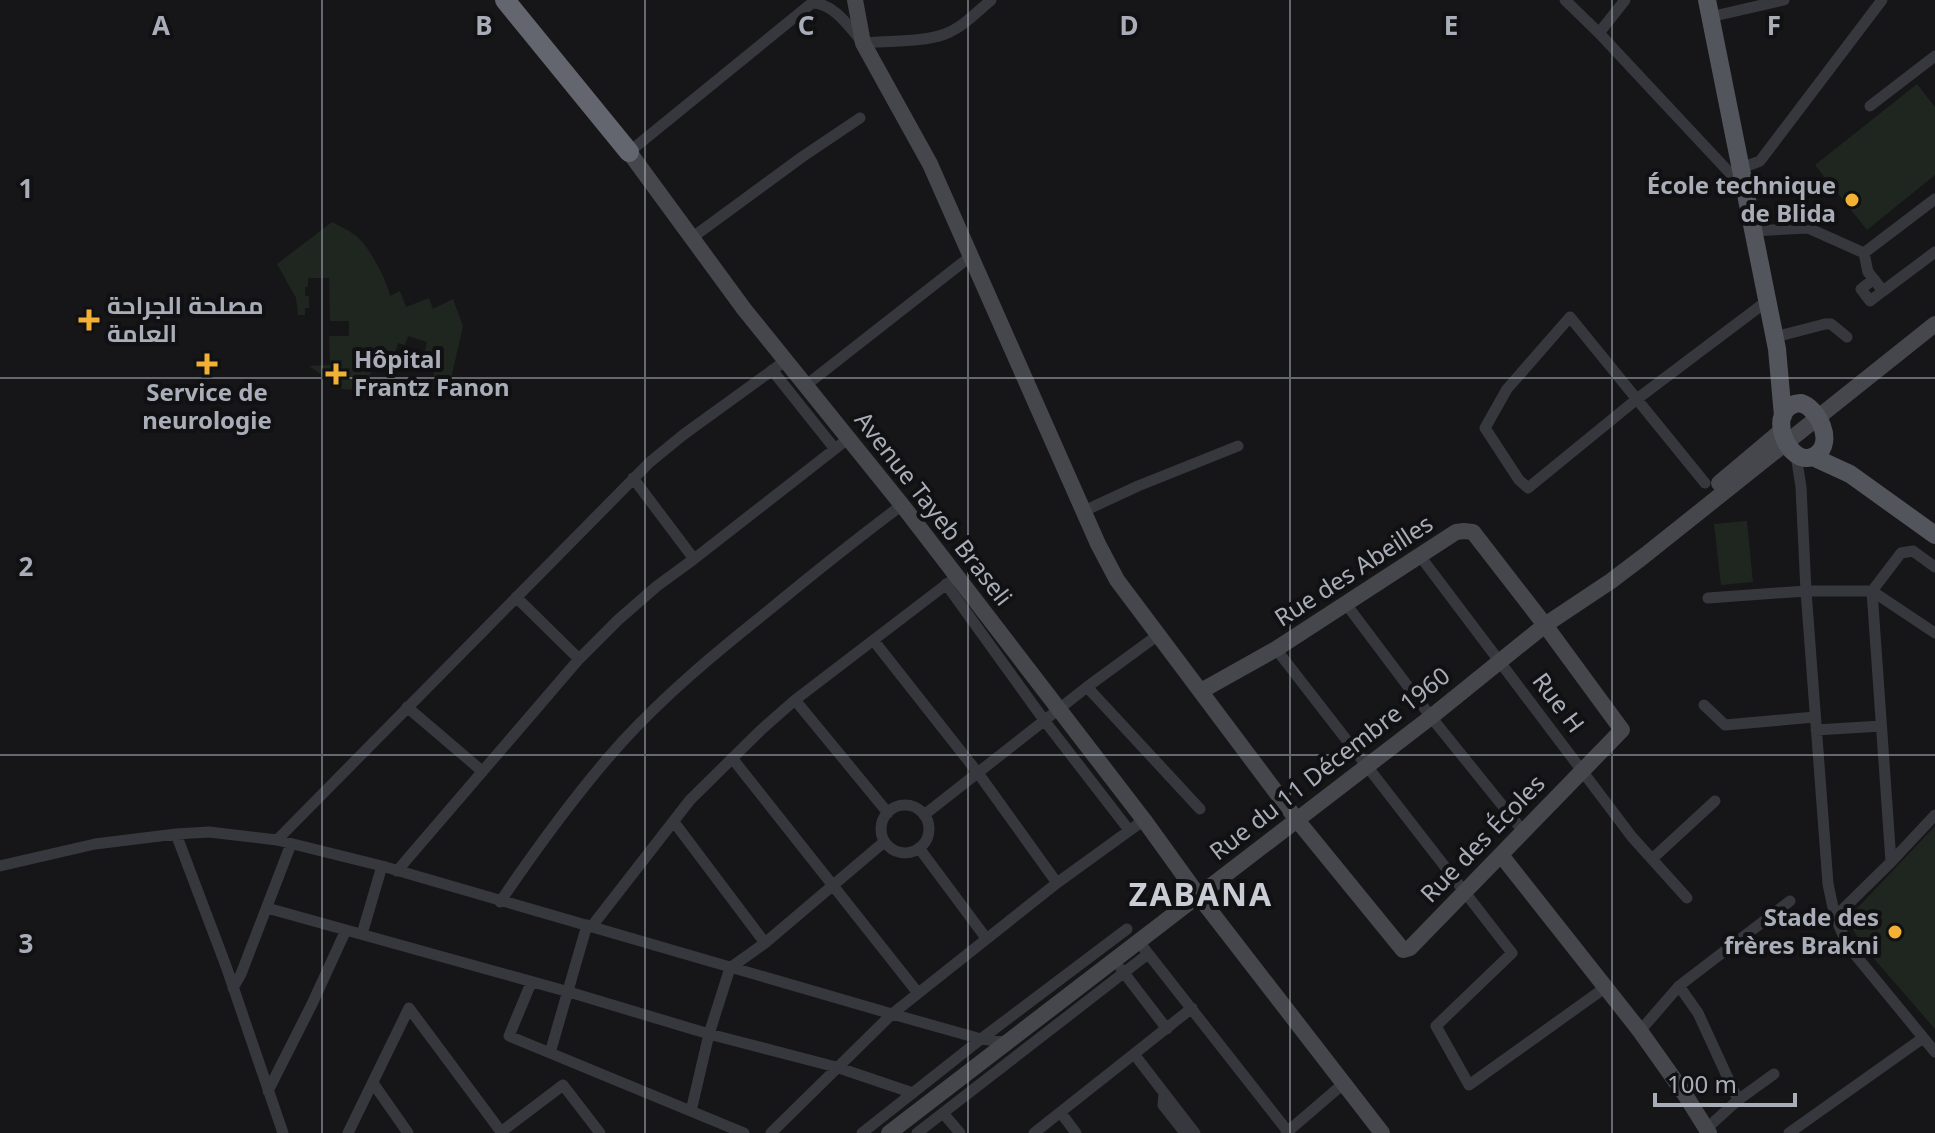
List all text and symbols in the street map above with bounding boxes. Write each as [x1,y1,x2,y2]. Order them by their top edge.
text: A [152,7,170,43]
text: B [475,7,493,43]
text: C [798,7,814,43]
text: D [1119,7,1139,43]
text: E [1444,7,1458,43]
text: F [1767,7,1781,43]
place label: École technique de Blida [1647,168,1836,229]
text: 1 [19,170,33,206]
marker: École technique de Blida [1843,191,1861,209]
place label: مصلحة الجراحة العامة [107,288,264,349]
marker: مصلحة الجراحة العامة [78,309,100,331]
place label: Hôpital Frantz Fanon [354,342,510,403]
marker: Service de neurologie [196,353,218,375]
marker: Hôpital Frantz Fanon [325,363,347,385]
place label: Service de neurologie [142,375,272,436]
street label: Avenue Tayeb Braseli [848,404,1020,612]
street label: Rue des Abeilles [1268,506,1439,633]
text: 2 [19,548,34,584]
street label: Rue du 11 Décembre 1960 [1202,659,1456,867]
street label: Rue H [1526,665,1593,739]
street label: Rue des Écoles [1412,767,1552,909]
district label: ZABANA [1129,872,1273,915]
place label: Stade des frères Brakni [1724,900,1879,961]
marker: Stade des frères Brakni [1886,923,1904,941]
text: 3 [19,925,33,961]
scale bar [1655,1057,1795,1107]
text: 100 m [1667,1067,1737,1100]

